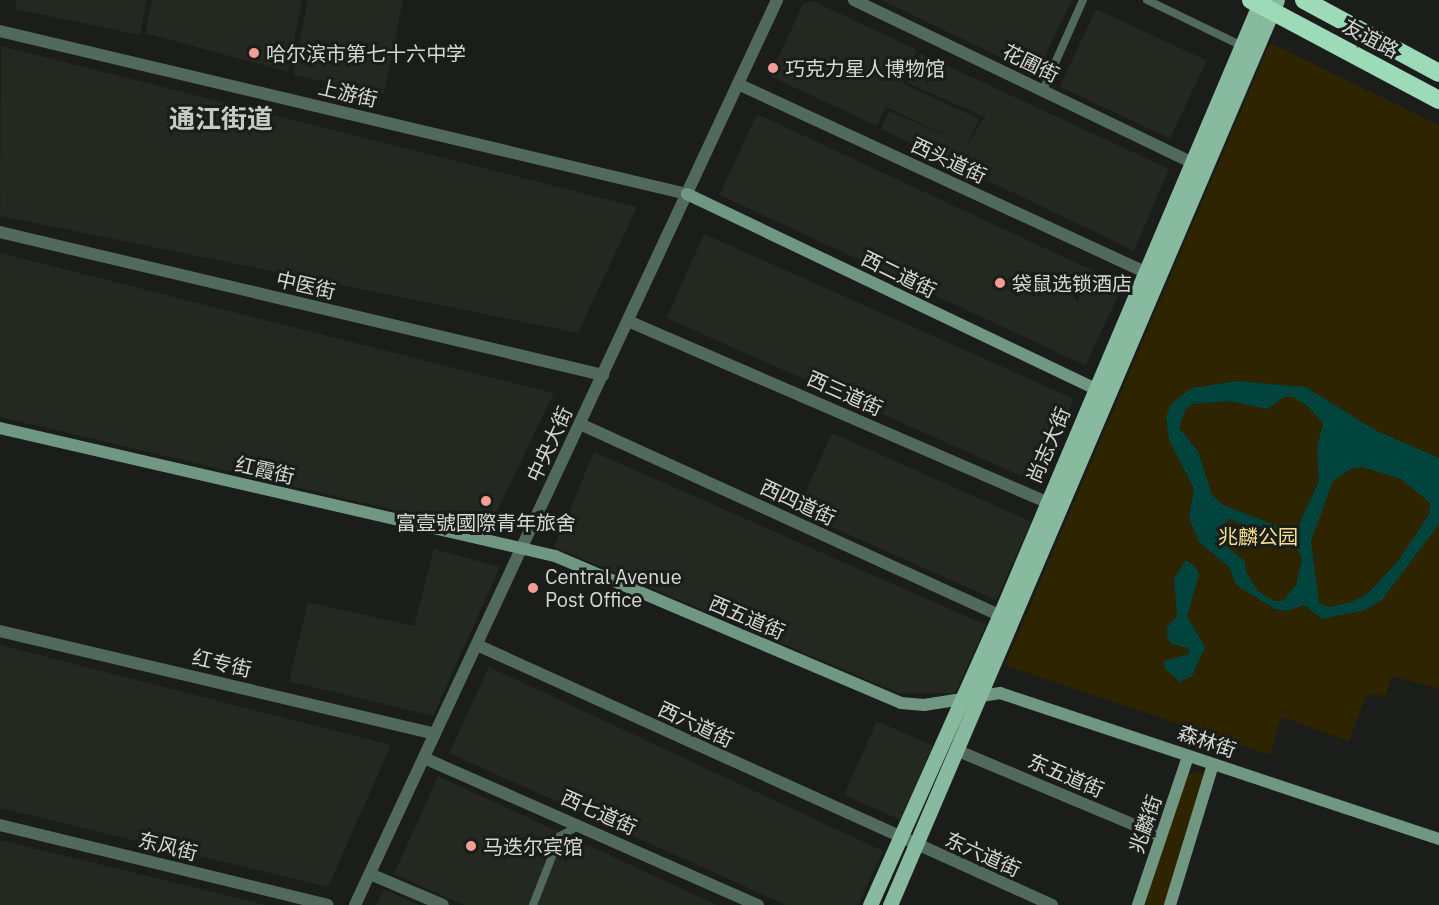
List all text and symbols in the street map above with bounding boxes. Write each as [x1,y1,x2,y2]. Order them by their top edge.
street label: 友谊路 [1339,13,1403,63]
street label: 花圃街 [999,39,1063,87]
place label: 哈尔滨市第七十六中学 [266,41,466,65]
marker: 哈尔滨市第七十六中学 [247,46,261,60]
place label: 巧克力星人博物馆 [785,56,945,80]
marker: 巧克力星人博物馆 [766,61,780,75]
street label: 上游街 [316,75,380,111]
district label: 通江街道 [169,103,273,135]
street label: 西头道街 [908,132,990,188]
street label: 西二道街 [858,246,940,302]
street label: 中医街 [274,267,338,303]
place label: 袋鼠选锁酒店 [1012,271,1132,295]
marker: 袋鼠选锁酒店 [993,276,1007,290]
street label: 西三道街 [804,366,886,420]
street label: 中央大街 [521,403,577,485]
street label: 尚志大街 [1021,403,1075,487]
street label: 红霞街 [233,452,297,488]
street label: 西四道街 [757,474,839,530]
marker: 富壹號國際青年旅舍 [479,494,493,508]
place label: 富壹號國際青年旅舍 [396,510,576,534]
park label: 兆麟公园 [1218,524,1298,548]
place label: Central Avenue Post Office [545,564,682,611]
marker: Central Avenue Post Office [526,581,540,595]
street label: 西五道街 [705,590,789,644]
street label: 红专街 [190,645,254,681]
street label: 西六道街 [655,696,737,752]
street label: 森林街 [1175,720,1239,762]
street label: 东五道街 [1024,748,1108,802]
street label: 西七道街 [558,785,640,839]
street label: 兆麟街 [1124,792,1166,856]
street label: 东风街 [136,827,200,865]
street label: 东六道街 [942,827,1024,881]
place label: 马迭尔宾馆 [483,834,583,858]
marker: 马迭尔宾馆 [464,839,478,853]

